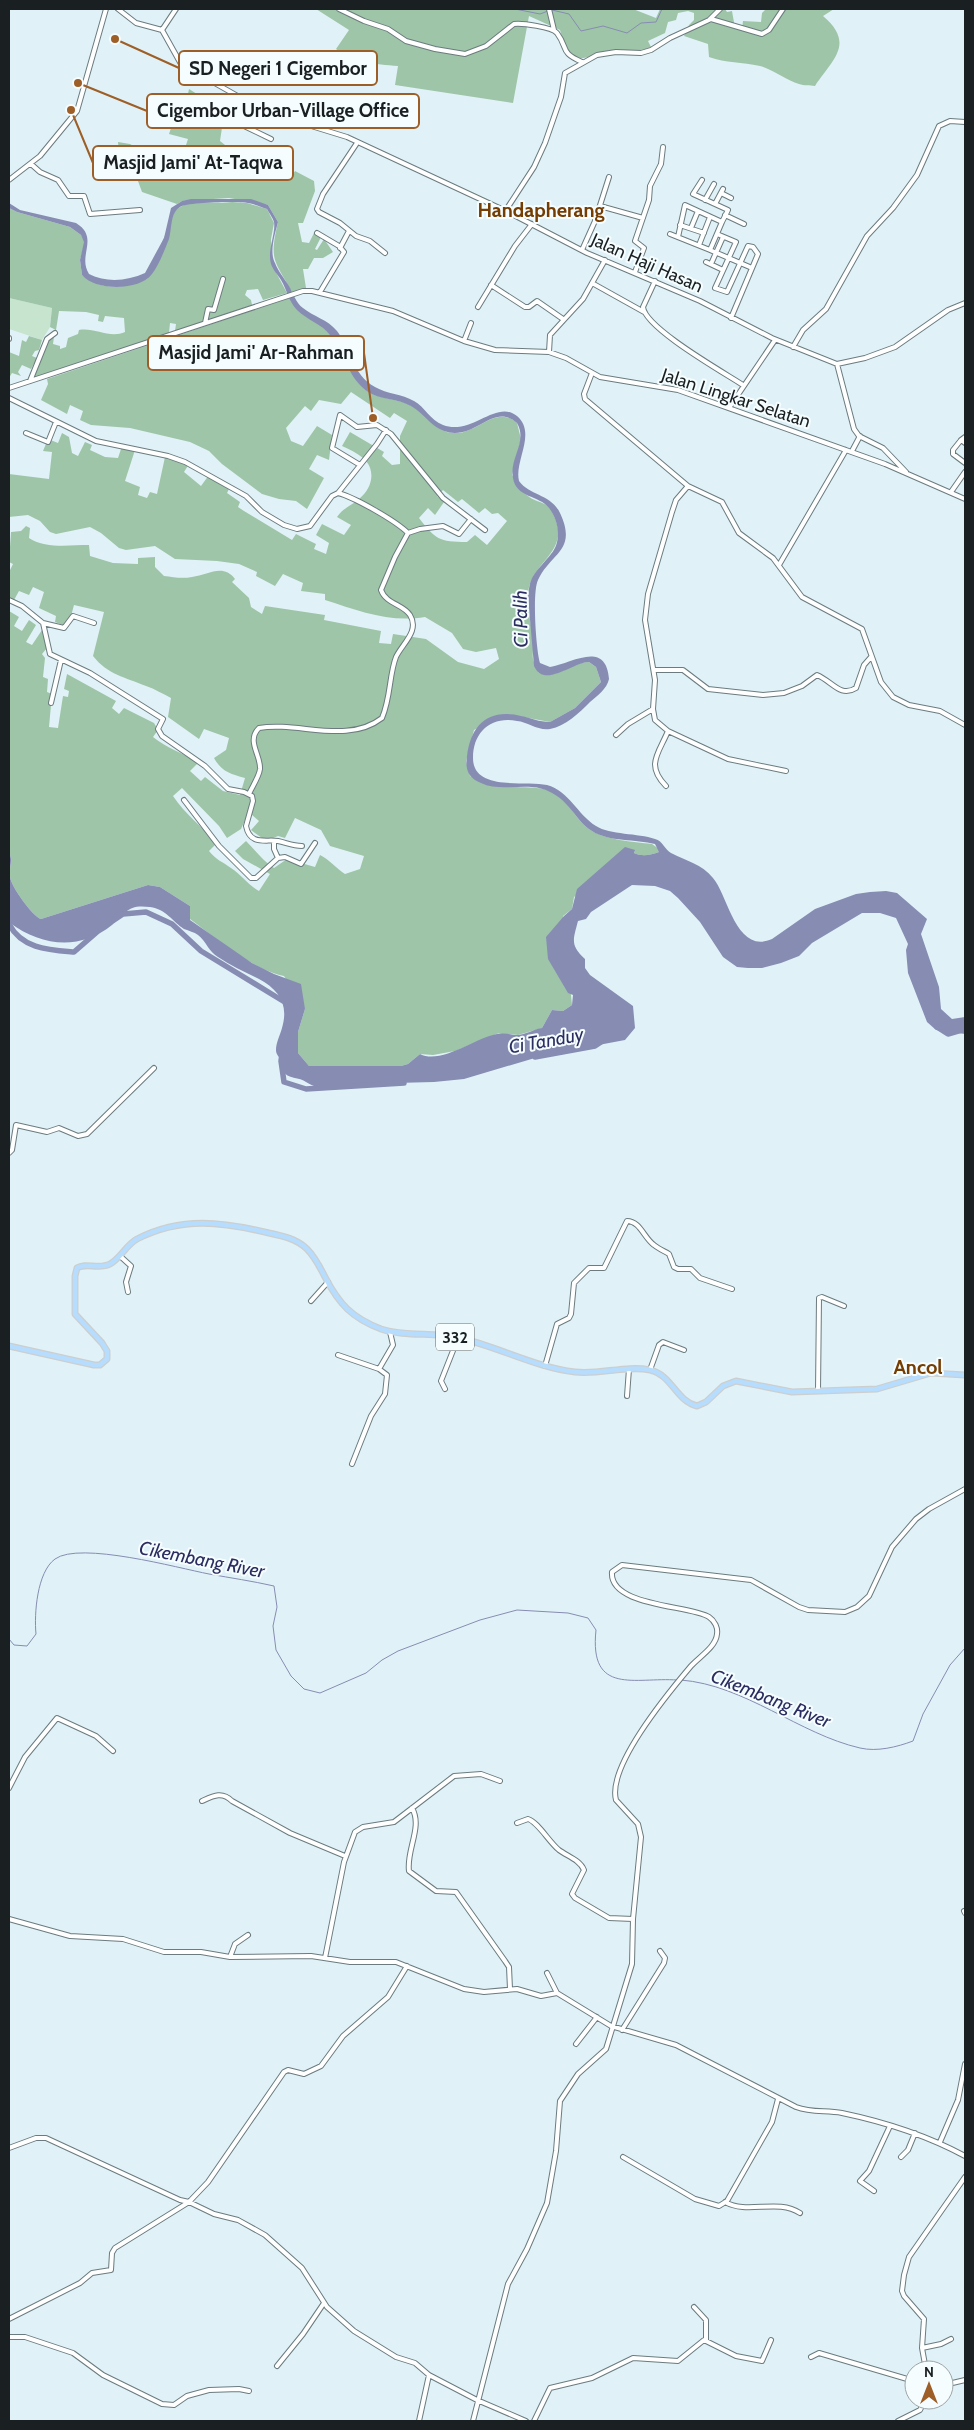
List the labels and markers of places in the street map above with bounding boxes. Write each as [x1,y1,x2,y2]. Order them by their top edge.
callout: SD Negeri 1 Cigembor [179,51,377,85]
callout: Cigembor Urban-Village Office [147,94,419,128]
callout: Masjid Jami' At-Taqwa [93,146,293,180]
callout: Masjid Jami' Ar-Rahman [148,336,364,370]

